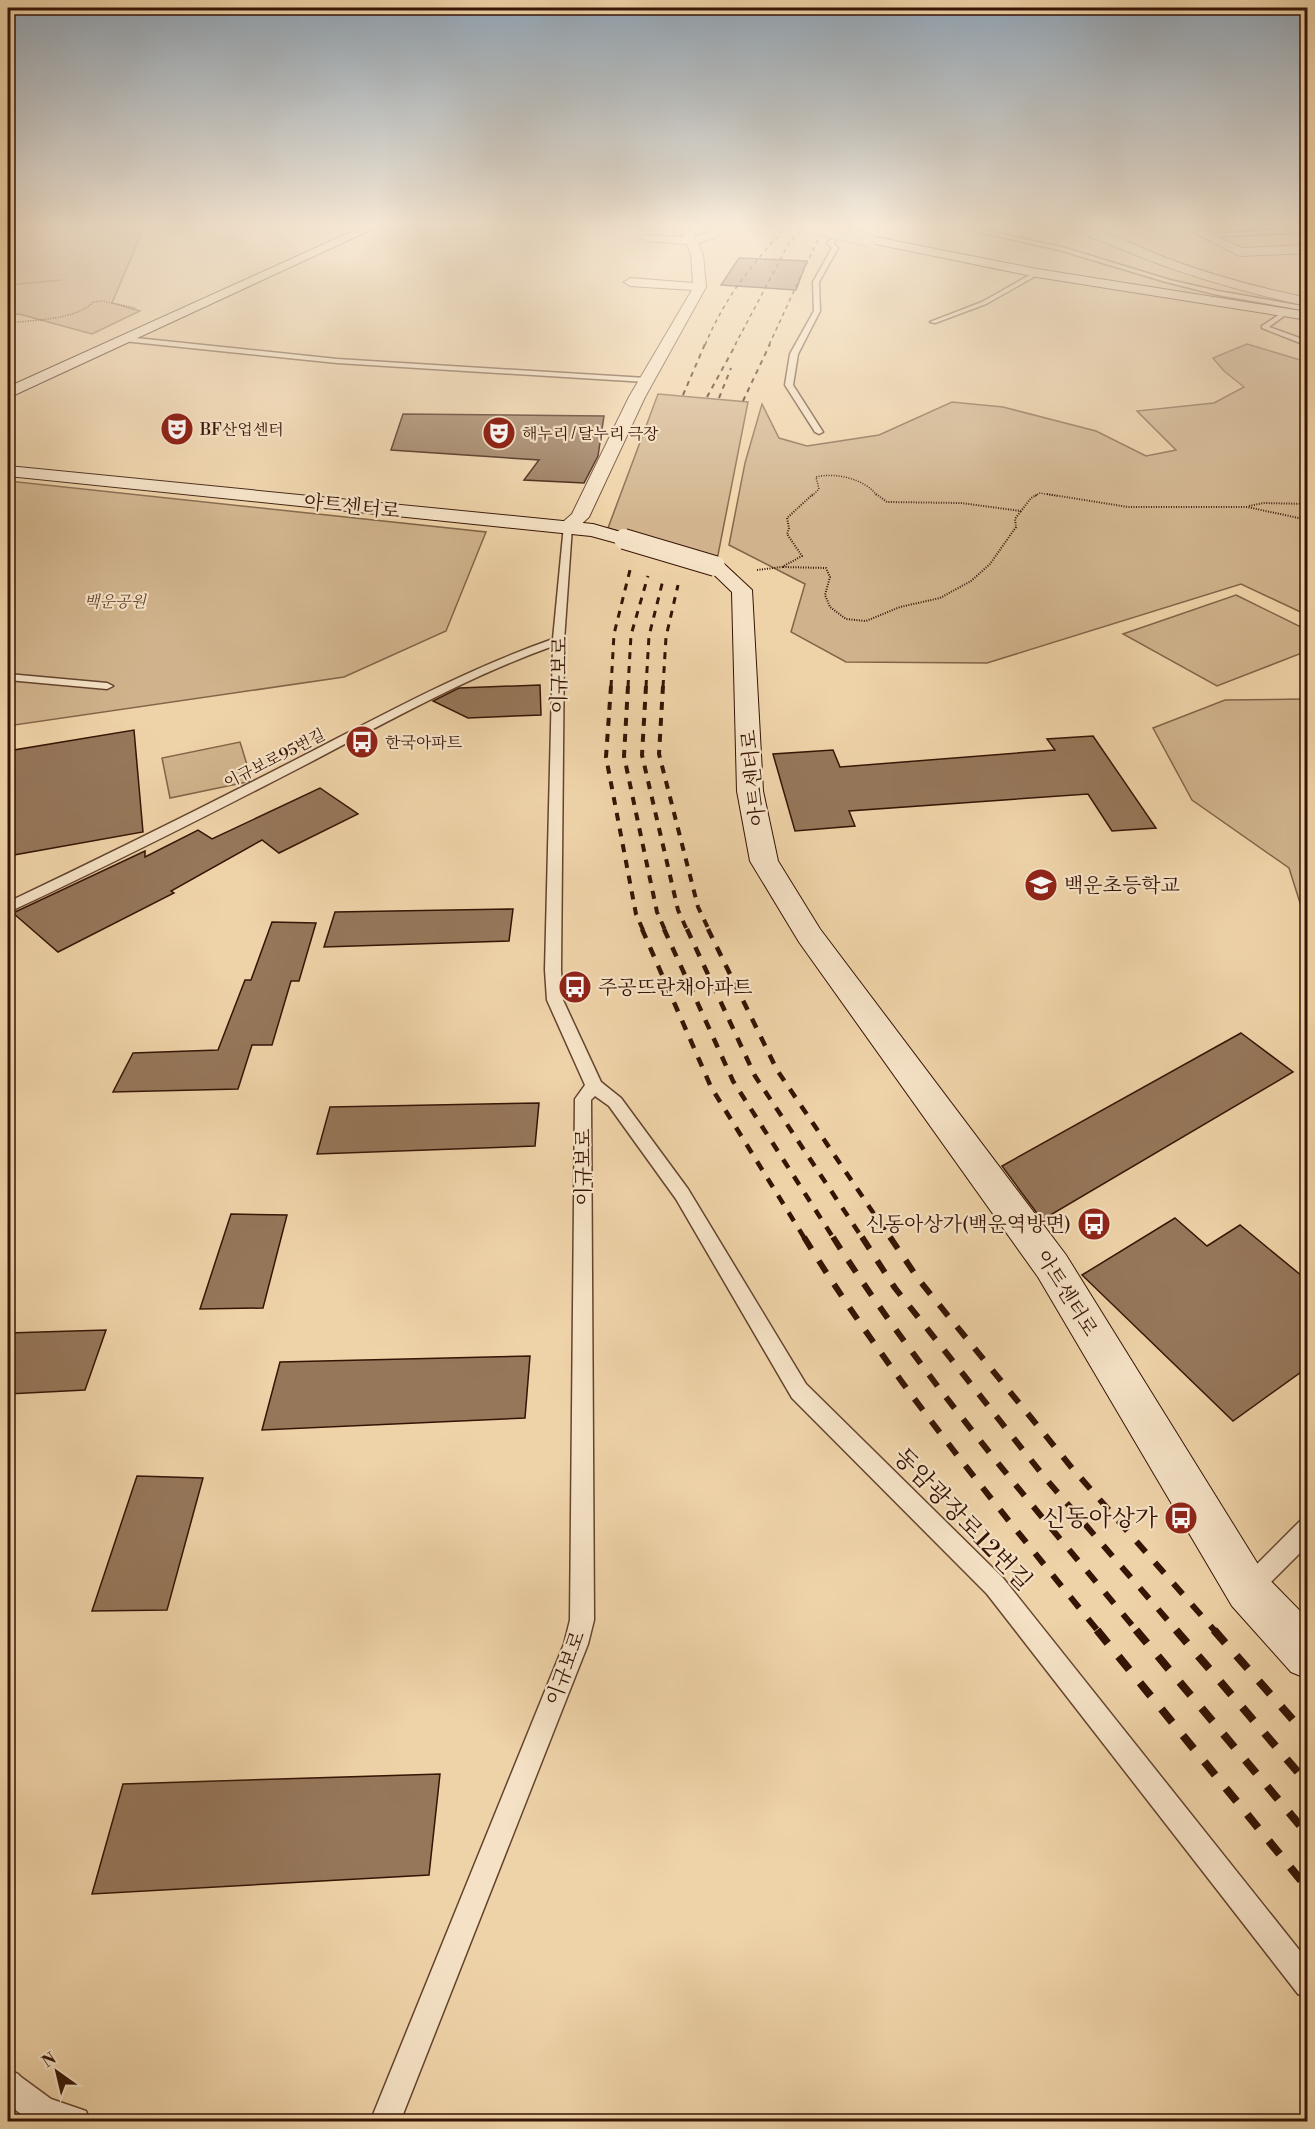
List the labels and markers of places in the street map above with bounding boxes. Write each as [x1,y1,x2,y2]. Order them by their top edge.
theatre icon: BF산업센터 [159,411,195,447]
theatre icon: 해누리 / 달누리 극장 [481,415,517,451]
place label: BF산업센터 [199,420,284,440]
place label: 해누리 / 달누리 극장 [522,424,659,444]
bus stop icon: 한국아파트 [344,724,380,760]
place label: 한국아파트 [385,733,463,753]
school or university icon: 백운초등학교 [1023,867,1059,903]
place label: 백운초등학교 [1064,874,1181,899]
bus stop icon: 주공뜨란채아파트 [557,969,593,1005]
place label: 주공뜨란채아파트 [598,976,753,1001]
bus stop icon: 신동아상가(백운역방면) [1076,1206,1112,1242]
place label: 신동아상가(백운역방면) [865,1213,1071,1238]
bus stop icon: 신동아상가 [1163,1500,1199,1536]
place label: 신동아상가 [1042,1504,1158,1534]

